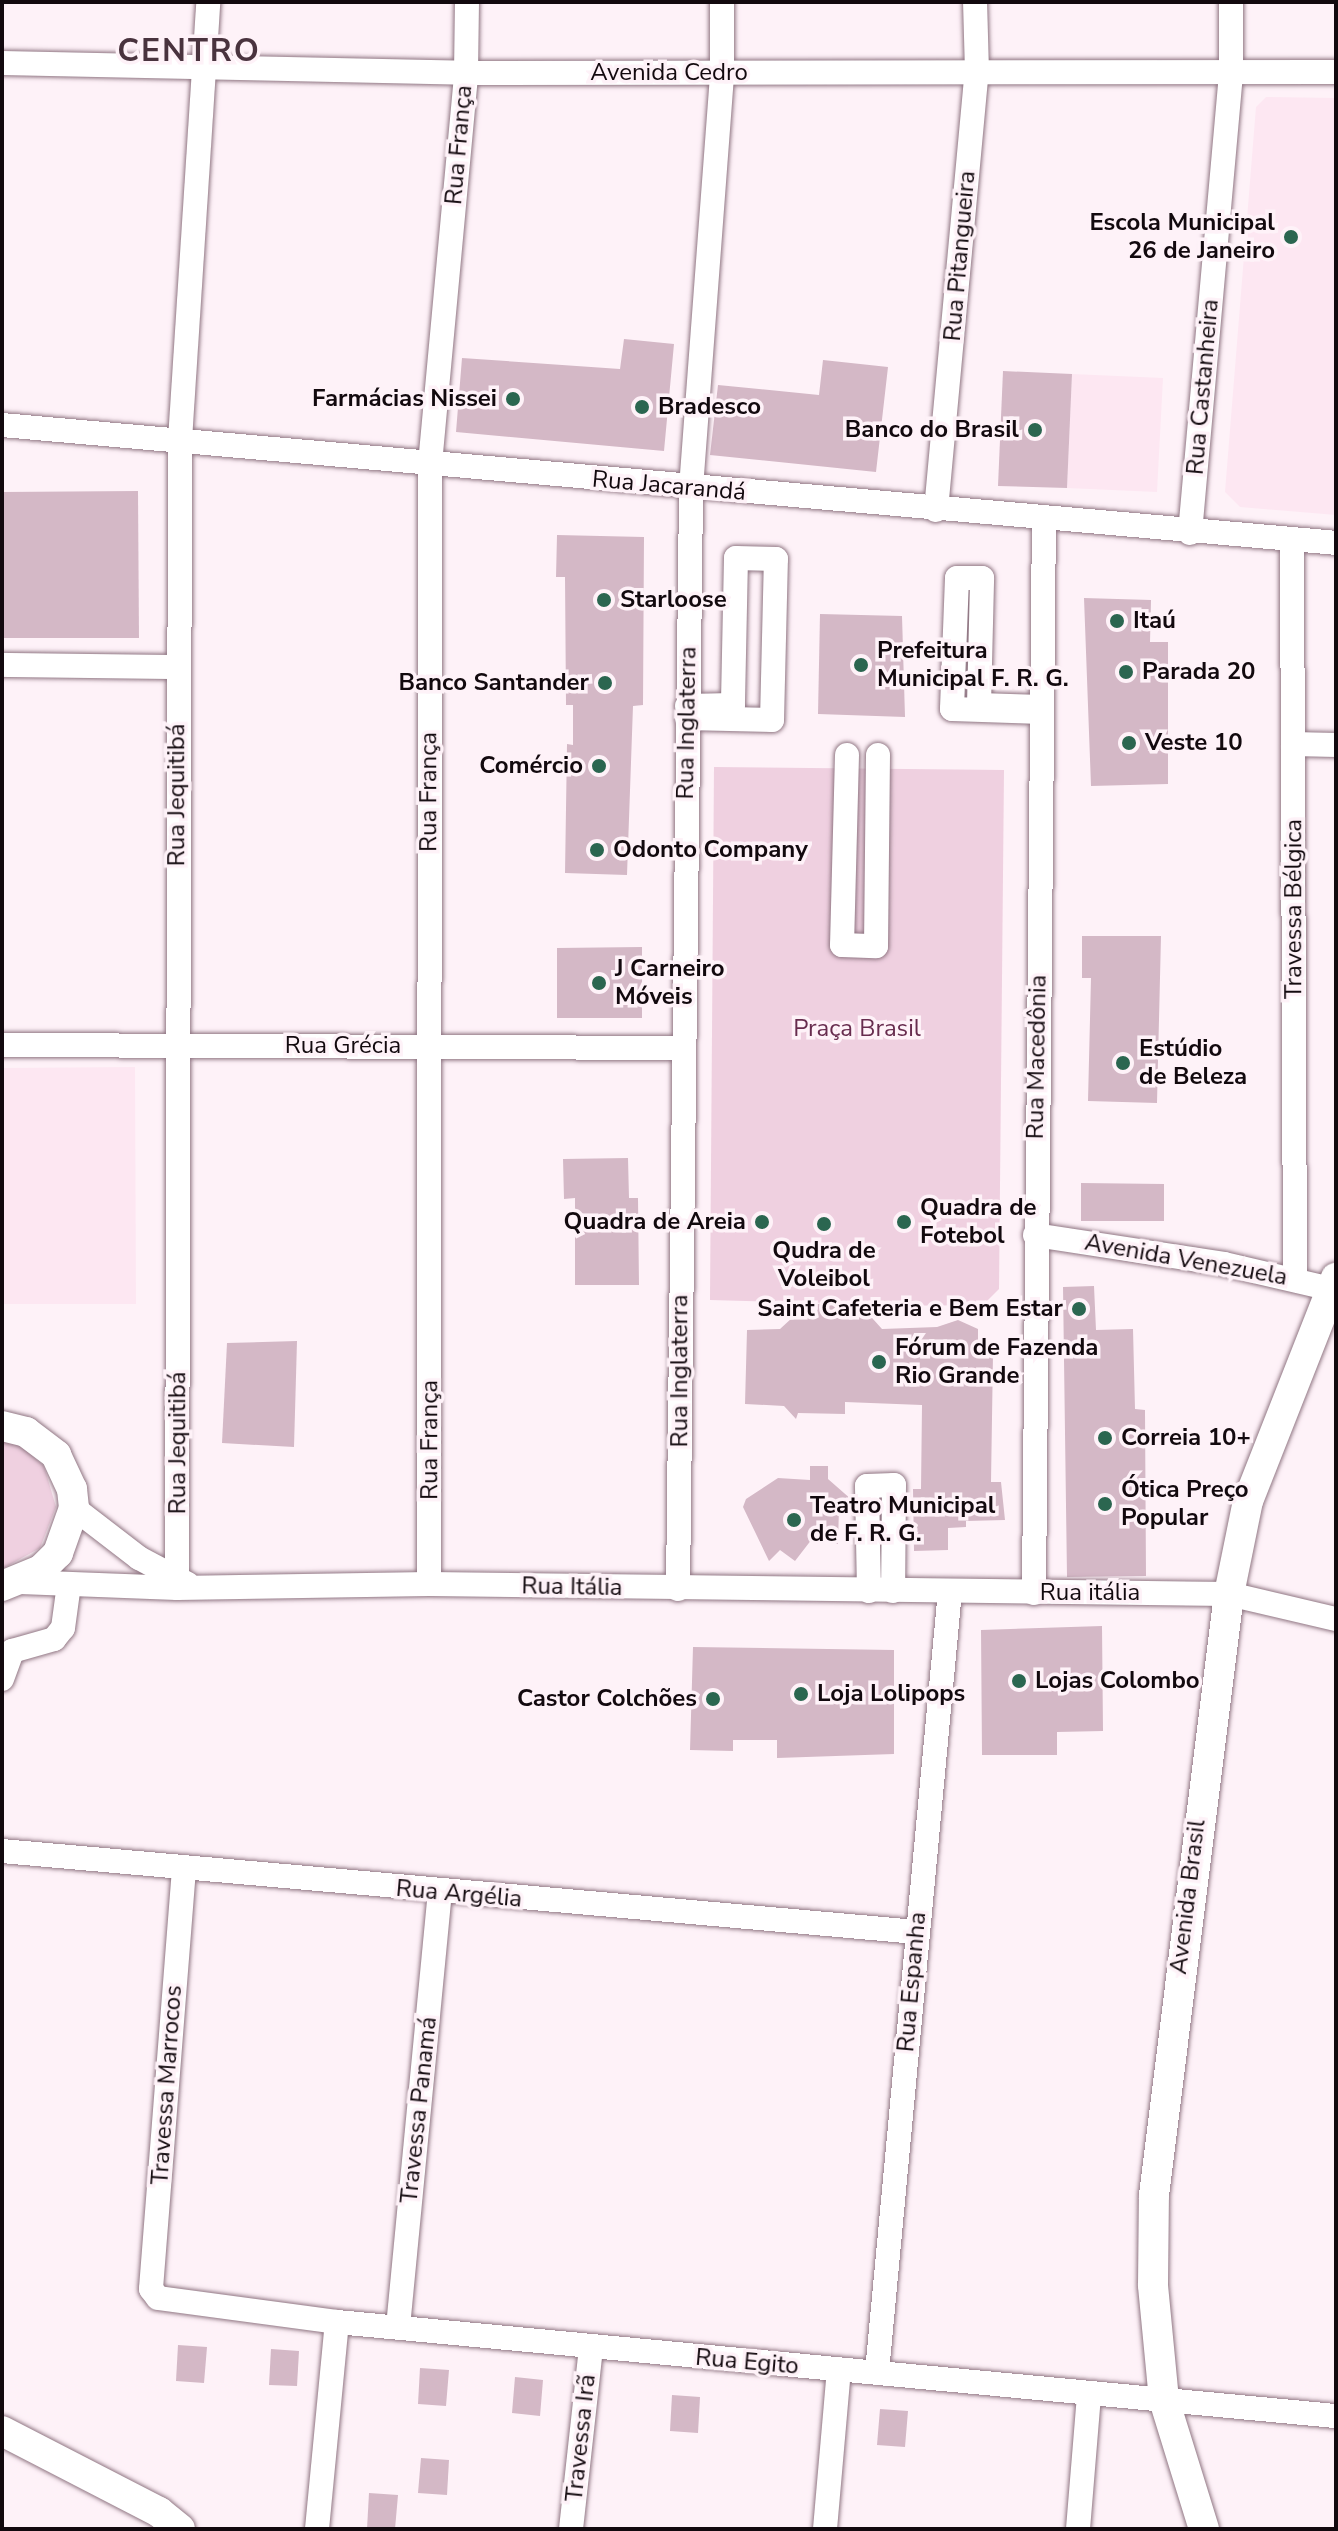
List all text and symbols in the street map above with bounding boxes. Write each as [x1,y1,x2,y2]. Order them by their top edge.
district label: CENTRO [117,32,261,70]
street label: Avenida Cedro [590,59,748,87]
street label: Rua França [439,84,479,206]
street label: Rua Pitangueira [938,170,982,342]
place label: Escola Municipal 26 de Janeiro [1089,209,1275,265]
marker: Escola Municipal 26 de Janeiro [1282,228,1300,246]
street label: Rua Castanheira [1181,298,1225,476]
place label: Farmácias Nissei [312,385,497,413]
marker: Farmácias Nissei [504,390,522,408]
place label: Bradesco [658,393,761,421]
marker: Bradesco [633,398,651,416]
place label: Banco do Brasil [845,416,1019,444]
marker: Banco do Brasil [1026,421,1044,439]
street label: Rua Jacarandá [591,465,747,507]
place label: Starloose [620,586,727,614]
marker: Starloose [595,591,613,609]
place label: Itaú [1133,607,1176,635]
marker: Itaú [1108,612,1126,630]
place label: Prefeitura Municipal F. R. G. [877,637,1069,693]
street label: Rua Inglaterra [671,646,703,800]
marker: Prefeitura Municipal F. R. G. [852,656,870,674]
place label: Parada 20 [1142,658,1255,686]
marker: Parada 20 [1117,663,1135,681]
place label: Banco Santander [398,669,589,697]
marker: Banco Santander [596,674,614,692]
street label: Rua Jequitibá [163,724,191,866]
place label: Veste 10 [1145,729,1243,757]
street label: Rua França [415,732,443,852]
marker: Veste 10 [1120,734,1138,752]
place label: Comércio [479,752,583,780]
marker: Comércio [590,757,608,775]
street label: Travessa Bélgica [1280,819,1308,999]
place label: Odonto Company [613,836,808,864]
marker: Odonto Company [588,841,606,859]
place label: J Carneiro Móveis [615,955,725,1011]
marker: J Carneiro Móveis [590,974,608,992]
street label: Rua Macedônia [1021,974,1053,1140]
park label: Praça Brasil [793,1015,921,1043]
street label: Rua Grécia [285,1032,401,1060]
place label: Estúdio de Beleza [1139,1035,1247,1091]
marker: Estúdio de Beleza [1114,1054,1132,1072]
place label: Quadra de Fotebol [920,1194,1037,1250]
place label: Quadra de Areia [564,1208,746,1236]
marker: Quadra de Areia [753,1213,771,1231]
marker: Quadra de Fotebol [895,1213,913,1231]
marker: Qudra de Voleibol [815,1215,833,1233]
street label: Avenida Venezuela [1082,1228,1290,1292]
place label: Qudra de Voleibol [772,1237,876,1293]
street label: Rua Inglaterra [666,1295,694,1447]
place label: Saint Cafeteria e Bem Estar [757,1295,1063,1323]
marker: Saint Cafeteria e Bem Estar [1070,1300,1088,1318]
place label: Fórum de Fazenda Rio Grande [895,1334,1098,1390]
marker: Fórum de Fazenda Rio Grande [870,1353,888,1371]
street label: Rua Jequitibá [164,1372,192,1514]
street label: Rua França [416,1380,444,1500]
place label: Correia 10+ [1121,1424,1251,1452]
marker: Correia 10+ [1096,1429,1114,1447]
place label: Ótica Preço Popular [1121,1476,1249,1532]
place label: Teatro Municipal de F. R. G. [810,1492,995,1548]
marker: Ótica Preço Popular [1096,1495,1114,1513]
marker: Teatro Municipal de F. R. G. [785,1511,803,1529]
street label: Rua Itália [521,1572,623,1602]
street label: Rua itália [1040,1579,1140,1607]
place label: Lojas Colombo [1035,1667,1200,1695]
marker: Lojas Colombo [1010,1672,1028,1690]
place label: Loja Lolipops [817,1680,965,1708]
place label: Castor Colchões [517,1685,697,1713]
marker: Loja Lolipops [792,1685,810,1703]
marker: Castor Colchões [704,1690,722,1708]
street label: Avenida Brasil [1164,1818,1212,1976]
street label: Rua Argélia [395,1874,523,1914]
street label: Rua Espanha [892,1911,932,2053]
street label: Travessa Marrocos [146,1984,188,2186]
street label: Travessa Panamá [395,2015,443,2205]
street label: Rua Egito [694,2343,800,2381]
street label: Travessa Irã [560,2373,602,2503]

